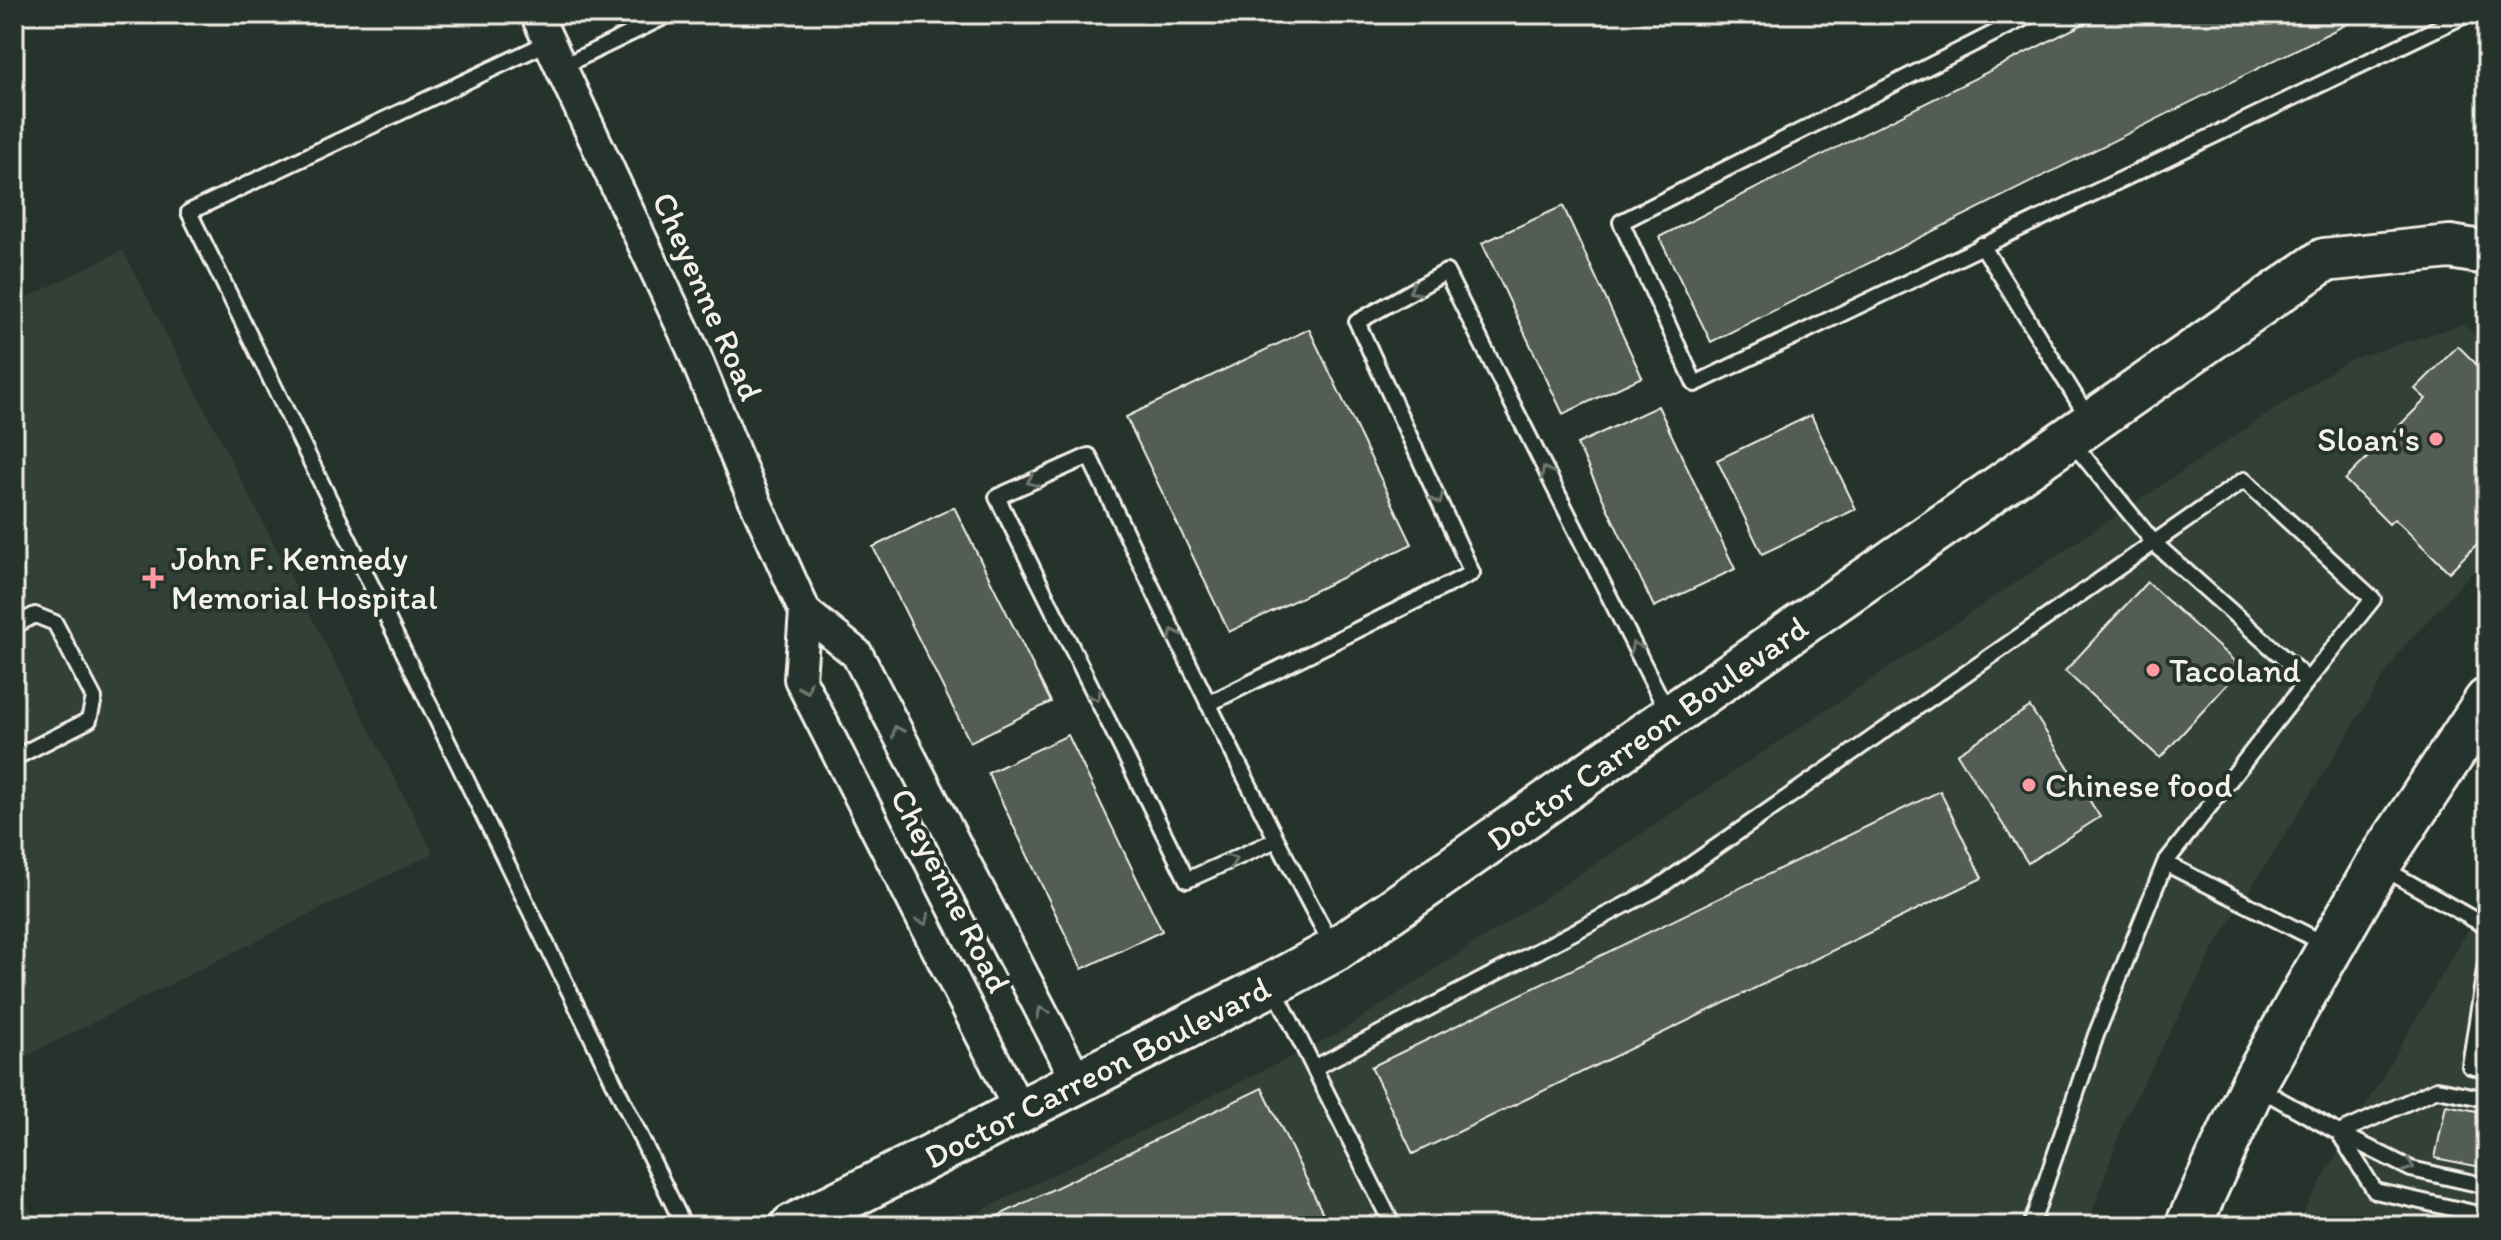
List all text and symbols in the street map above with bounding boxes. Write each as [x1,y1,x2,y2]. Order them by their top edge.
street label: Cheyenne Road [643,186,772,407]
one-way arrow [1408,280,1423,296]
place label: Sloan's [2317,419,2420,460]
marker: Sloan's [2427,430,2445,448]
one-way arrow [1541,465,1556,480]
one-way arrow [1025,472,1040,488]
one-way arrow [1428,491,1444,505]
place label: John F. Kennedy Memorial Hospital [171,538,438,618]
marker: John F. Kennedy Memorial Hospital [142,567,164,589]
street label: Doctor Carreon Boulevard [1479,607,1816,860]
one-way arrow [1168,627,1184,642]
one-way arrow [1629,641,1644,656]
place label: Tacoland [2169,650,2301,691]
marker: Tacoland [2144,661,2162,679]
one-way arrow [796,680,813,694]
one-way arrow [1087,688,1102,703]
one-way arrow [892,725,907,740]
place label: Chinese food [2045,765,2232,806]
marker: Chinese food [2020,776,2038,794]
street label: Cheyenne Road [882,781,1020,999]
one-way arrow [1224,854,1238,870]
one-way arrow [914,911,929,926]
street label: Doctor Carreon Boulevard [917,967,1277,1178]
one-way arrow [1036,1006,1052,1021]
one-way arrow [2401,1157,2415,1173]

